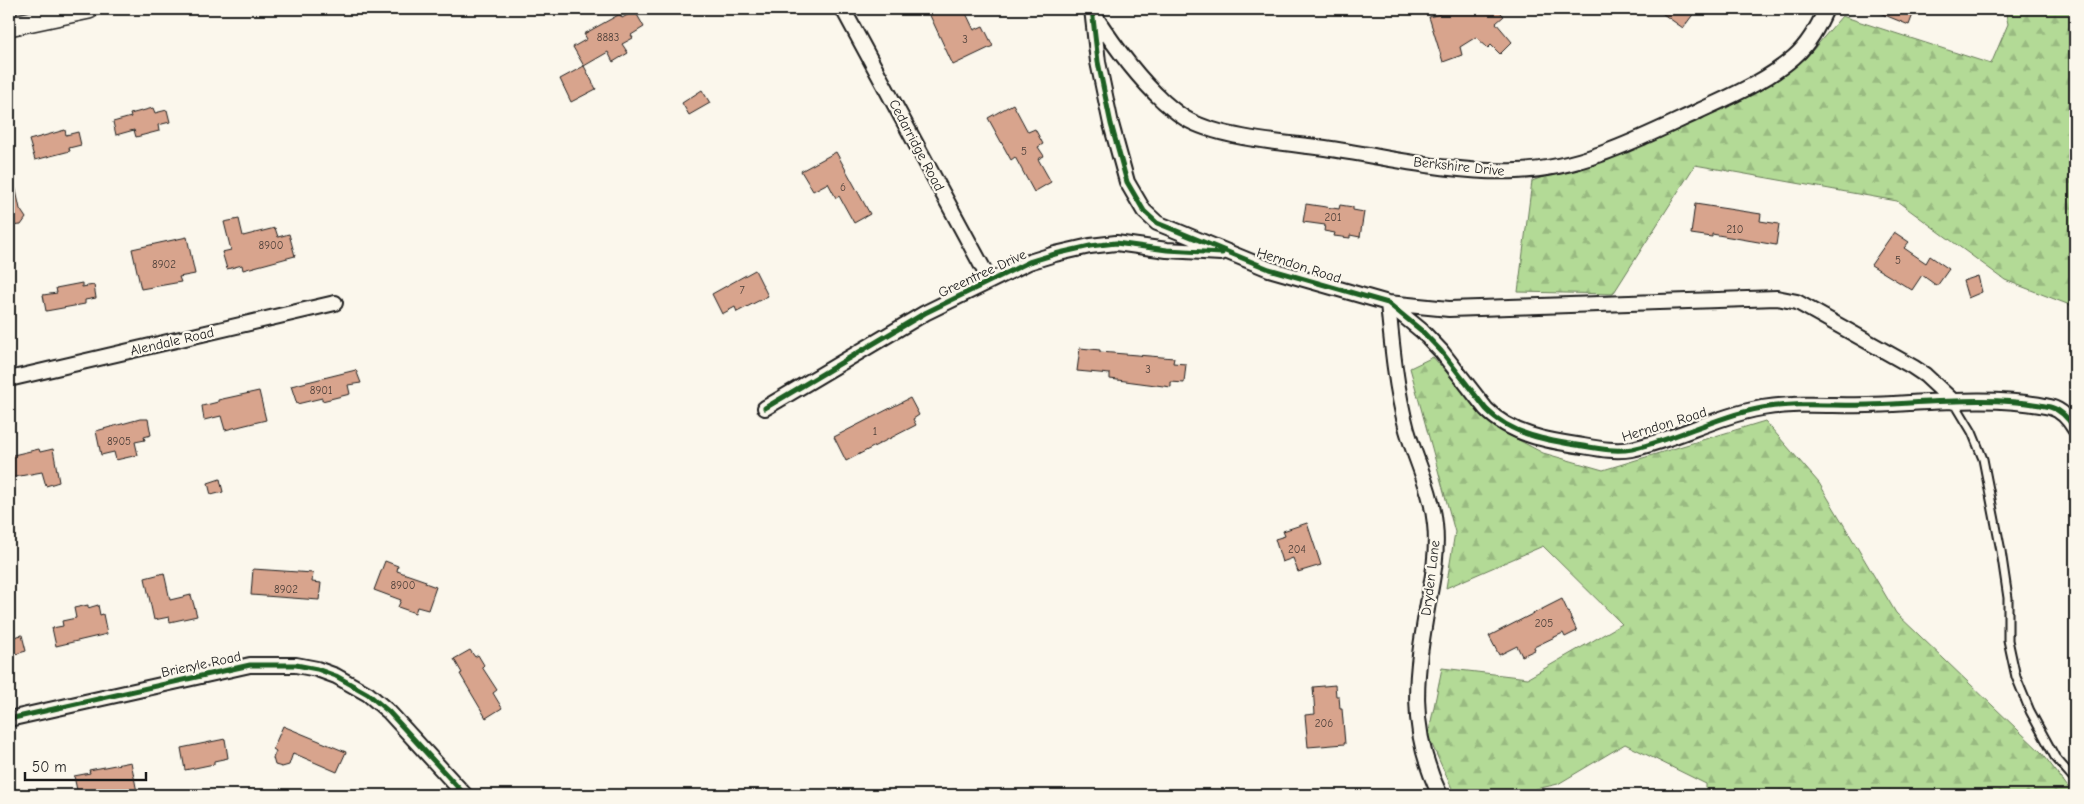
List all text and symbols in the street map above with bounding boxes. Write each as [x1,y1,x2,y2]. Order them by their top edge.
house number: 8883 [597,31,619,44]
house number: 3 [962,33,968,46]
street label: Cedarridge Road [885,97,948,194]
house number: 5 [1021,145,1027,158]
street label: Berkshire Drive [1412,153,1505,180]
house number: 6 [840,181,846,194]
house number: 201 [1325,211,1341,224]
house number: 210 [1727,223,1743,236]
house number: 8900 [259,239,283,252]
street label: Herndon Road [1254,244,1343,287]
street label: Greentree Drive [935,246,1029,301]
house number: 5 [1895,254,1901,267]
house number: 8902 [152,258,176,271]
house number: 7 [739,284,745,297]
street label: Alendale Road [129,324,216,359]
house number: 3 [1145,363,1151,376]
house number: 8901 [310,384,332,397]
street label: Herndon Road [1620,403,1709,445]
house number: 1 [873,425,877,438]
house number: 8905 [107,435,131,448]
street label: Dryden Lane [1417,539,1444,617]
house number: 204 [1288,543,1306,556]
house number: 8900 [391,579,415,592]
house number: 8902 [274,583,298,596]
house number: 205 [1535,617,1553,630]
street label: Brieryle Road [160,648,243,681]
house number: 206 [1315,717,1333,730]
scale bar [25,749,146,781]
text: 50 m [32,758,67,776]

